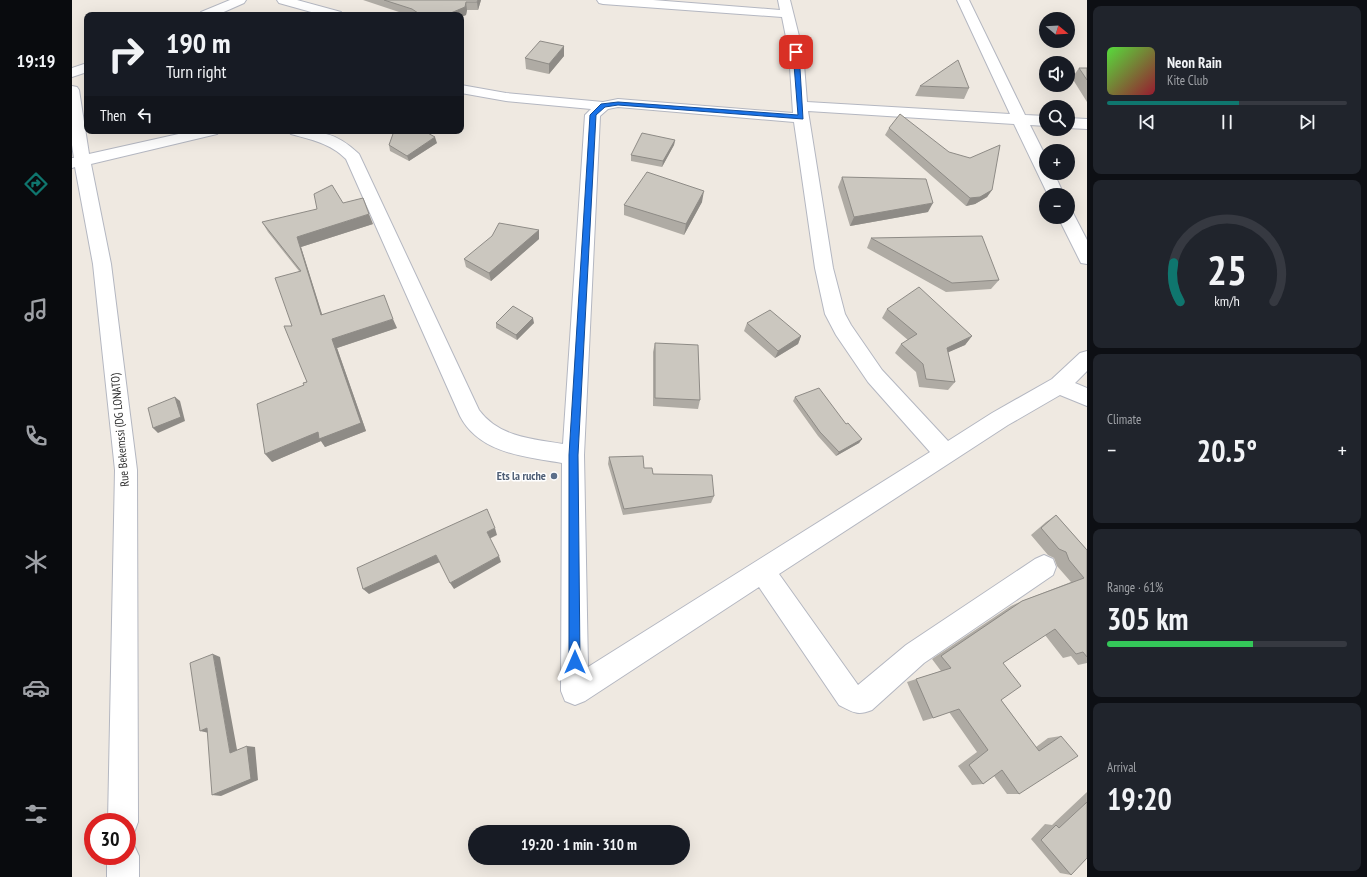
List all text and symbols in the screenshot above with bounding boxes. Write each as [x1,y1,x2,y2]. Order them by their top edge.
north arrow [1039,12,1075,48]
map controls [1039,12,1075,224]
text: 190 m [166,24,230,61]
icon: right [100,28,152,80]
pin [779,35,813,69]
icon: arrive [785,41,807,63]
text: 19:19 [17,49,55,72]
text: Neon Rain [1167,53,1222,72]
button: sound [1039,56,1075,92]
text: Turn right [166,60,226,83]
text: Kite Club [1167,72,1208,89]
button: search [1039,100,1075,136]
icon: left [134,104,156,126]
text: Then [100,106,126,125]
icon: previous [1136,111,1158,133]
icon: pause [1216,111,1238,133]
icon: next [1296,111,1318,133]
button: + [1039,144,1075,180]
icon: directions [22,170,50,198]
button: − [1039,188,1075,224]
text: 25 [1207,243,1247,296]
text: km/h [1214,291,1240,310]
icon: music [22,296,50,324]
street label: Rue Bekemssi (DG LONATO) [107,372,132,487]
text: Climate [1107,411,1141,428]
icon: phone [22,422,50,450]
text: 20.5° [1197,431,1257,470]
text: − [1107,436,1116,464]
text: + [1338,436,1347,464]
place label: Ets la ruche [497,468,546,483]
marker: Ets la ruche [549,471,559,481]
icon: climate [22,548,50,576]
text: Range · 61% [1107,579,1163,596]
text: 305 km [1107,599,1188,638]
position arrow [554,641,596,683]
icon: car [22,674,50,702]
text: Arrival [1107,759,1136,776]
text: 19:20 [1107,779,1172,818]
icon: filters [22,800,50,828]
speed limit sign: 30 [84,813,136,865]
text: 19:20 · 1 min · 310 m [521,835,637,854]

